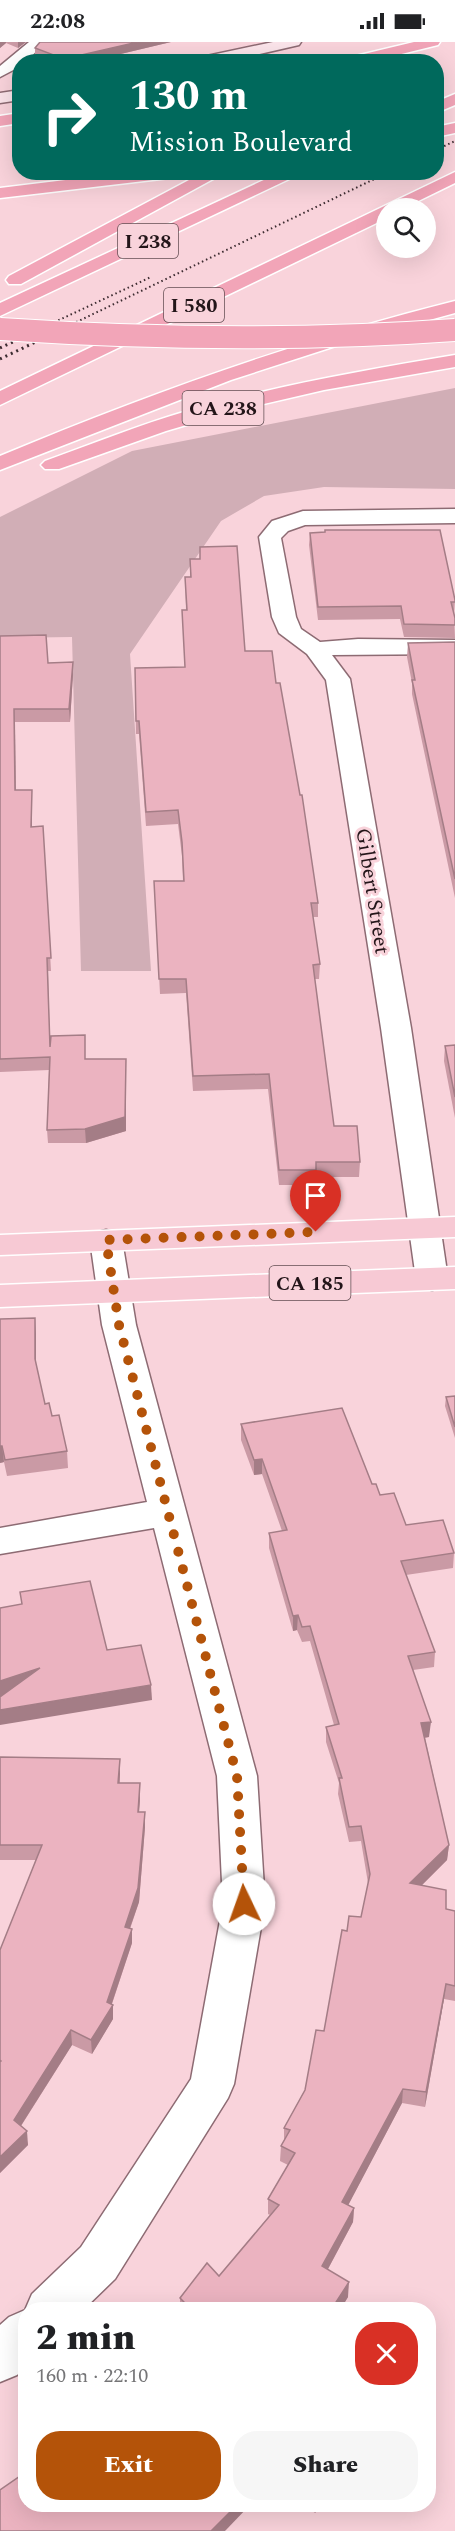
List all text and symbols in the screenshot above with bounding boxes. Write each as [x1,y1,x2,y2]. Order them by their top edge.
text: 22:08 [30,5,85,38]
text: 130 m [129,65,248,128]
icon: right [30,78,108,156]
text: Mission Boulevard [129,122,353,164]
map controls [376,198,436,258]
button: search [376,198,436,258]
road number: I 238 [118,224,178,258]
road number: I 580 [164,288,224,322]
road number: CA 238 [182,391,264,425]
street label: Gilbert Street [346,826,398,956]
pin [290,1170,341,1232]
icon: arrive [299,1179,332,1212]
road number: CA 185 [270,1266,350,1300]
position arrow [212,1872,276,1936]
text: 2 min [36,2311,136,2366]
button: close [355,2322,418,2385]
text: 160 m · 22:10 [36,2361,148,2391]
button: Exit [36,2431,221,2500]
button: Share [233,2431,418,2500]

